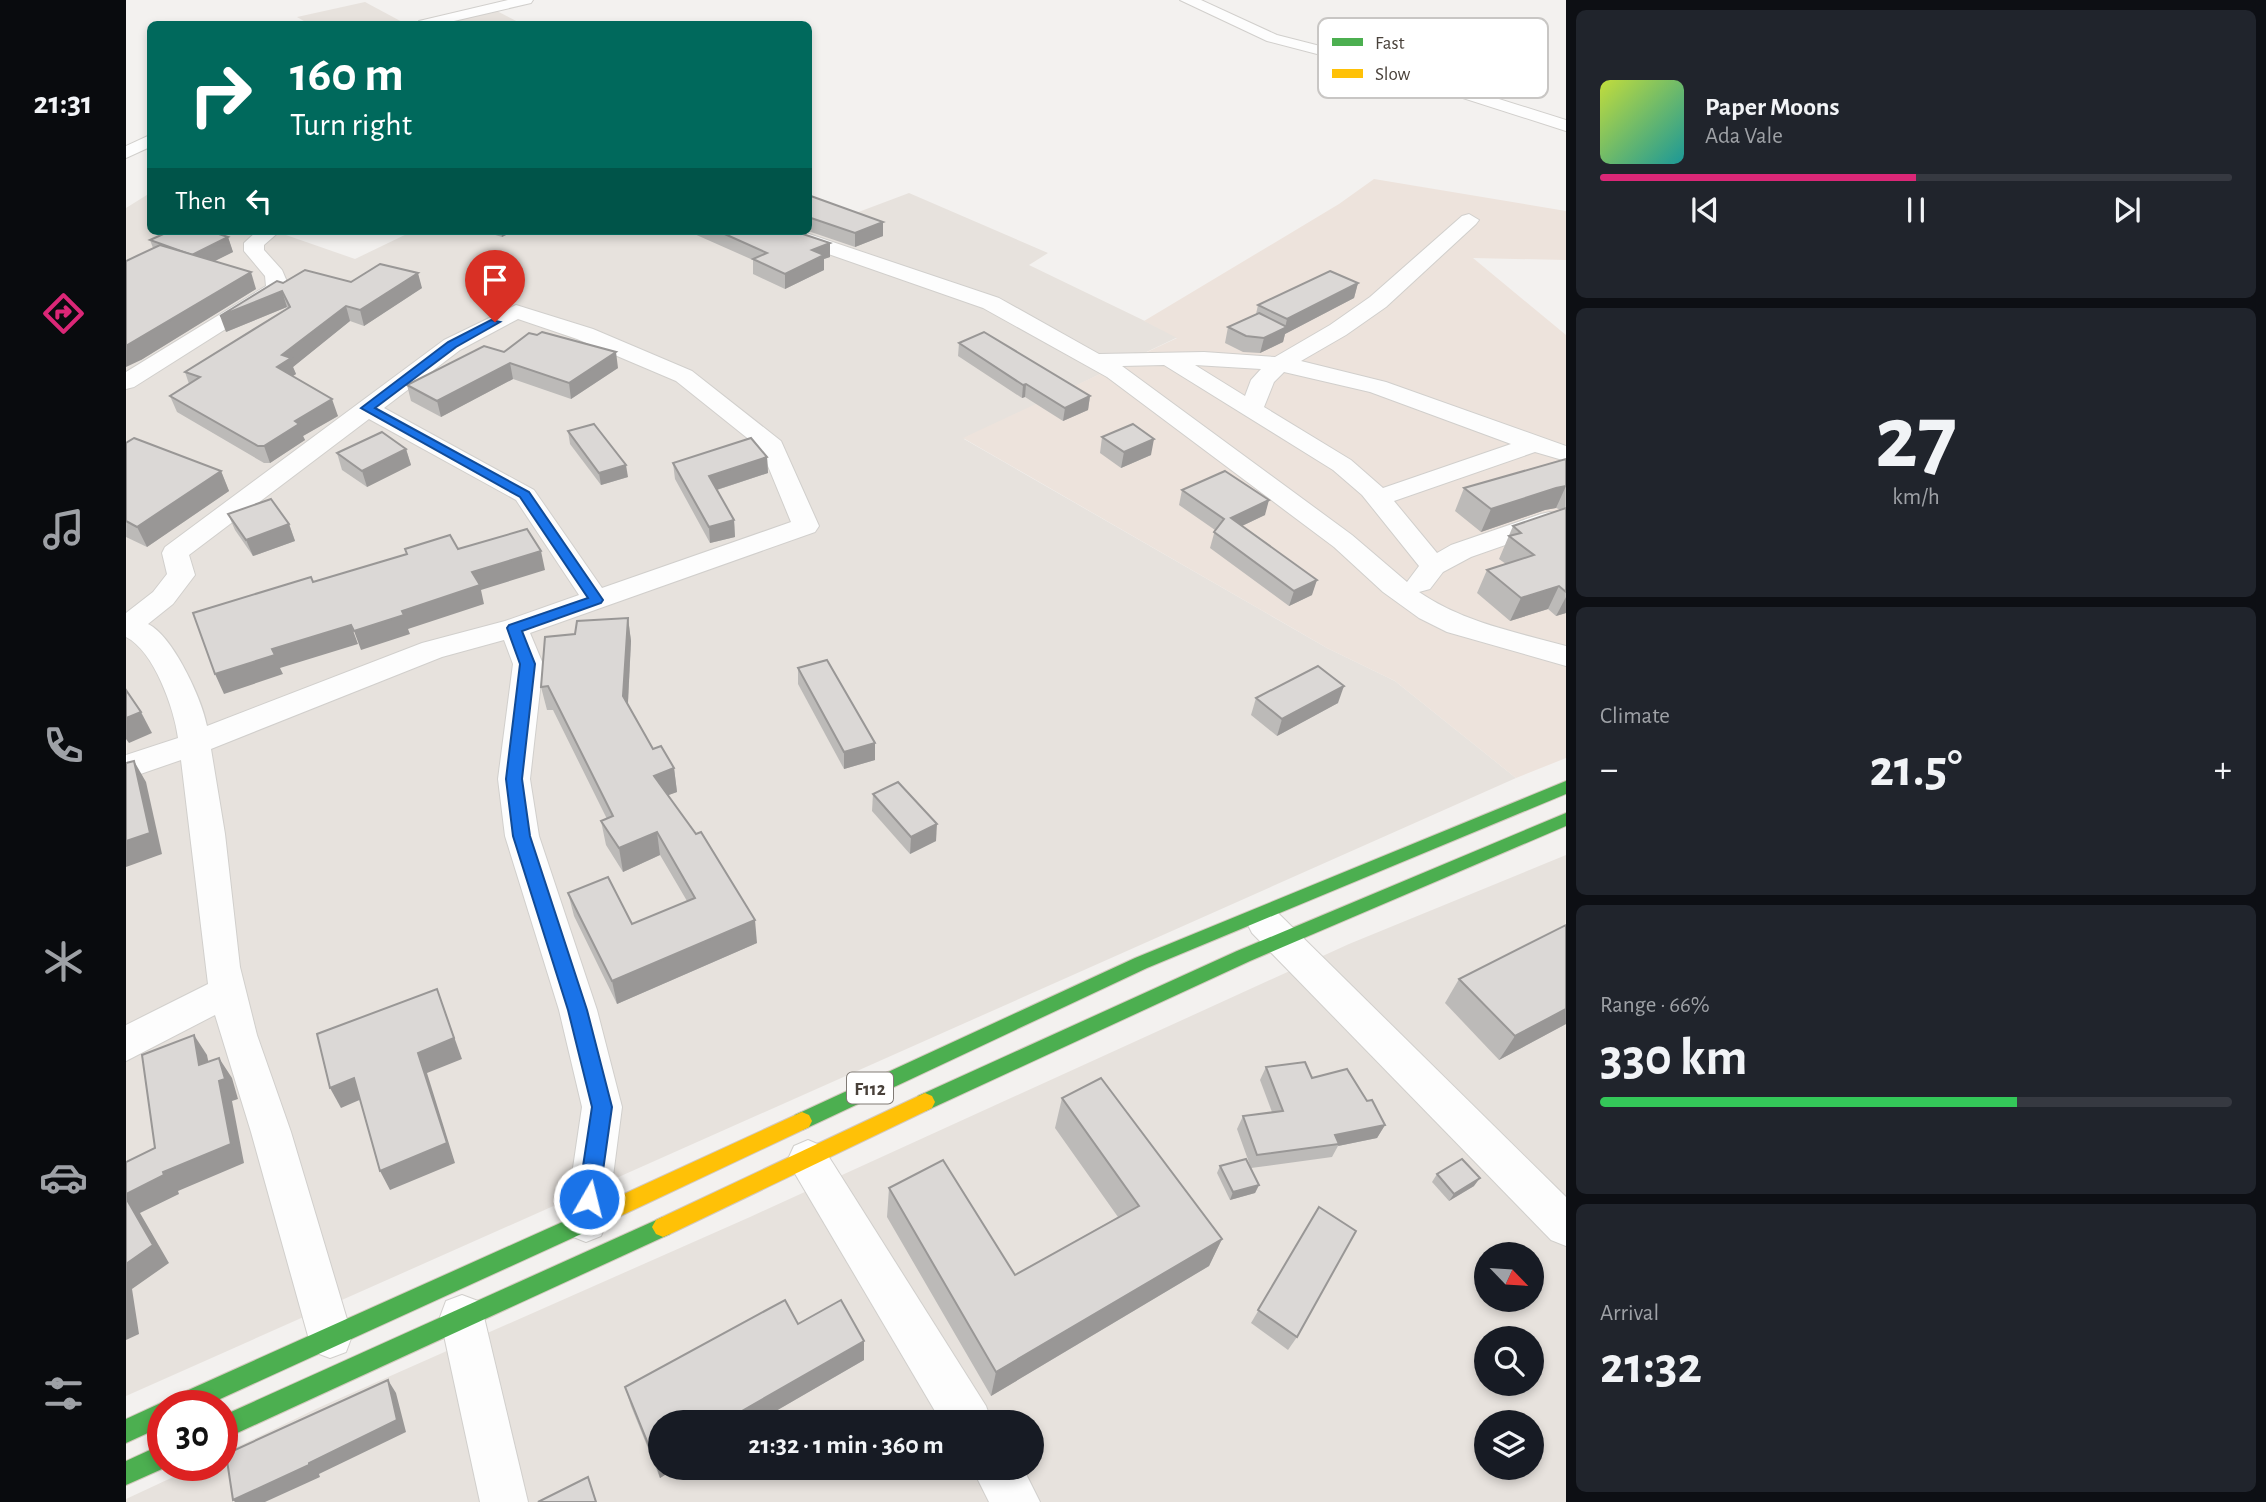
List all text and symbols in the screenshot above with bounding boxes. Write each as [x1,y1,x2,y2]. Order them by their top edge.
legend [1318,18,1548,98]
text: Fast [1375,34,1405,53]
icon: right [175,49,266,140]
text: 160 m [290,51,404,100]
text: Slow [1375,65,1411,84]
text: 21:31 [33,87,93,119]
text: Paper Moons [1705,94,1840,120]
text: Turn right [290,109,412,141]
text: Ada Vale [1705,125,1783,148]
icon: left [240,182,278,220]
text: Then [175,188,226,214]
icon: previous [1686,191,1724,229]
icon: pause [1897,191,1935,229]
icon: next [2108,191,2146,229]
pin [465,250,525,322]
icon: arrive [476,261,514,299]
icon: directions [39,289,88,338]
text: 27 [1875,393,1957,484]
text: km/h [1892,486,1940,509]
icon: music [39,505,88,554]
text: Climate [1600,705,1670,728]
icon: phone [39,721,88,770]
text: 21.5° [1870,743,1962,795]
text: − [1600,751,1618,789]
text: + [2214,751,2232,789]
icon: climate [39,937,88,986]
text: Range · 66% [1600,994,1710,1017]
text: 330 km [1600,1032,1747,1084]
road number: F112 [847,1072,893,1104]
icon: car [39,1153,88,1202]
position arrow [552,1162,626,1236]
north arrow [1474,1242,1544,1312]
map controls [1474,1242,1544,1480]
text: Arrival [1600,1302,1659,1325]
button: search [1474,1326,1544,1396]
text: 21:32 [1600,1340,1702,1392]
icon: filters [39,1369,88,1418]
speed limit sign: 30 [147,1390,238,1481]
button: layers [1474,1410,1544,1480]
text: 21:32 · 1 min · 360 m [748,1432,944,1458]

